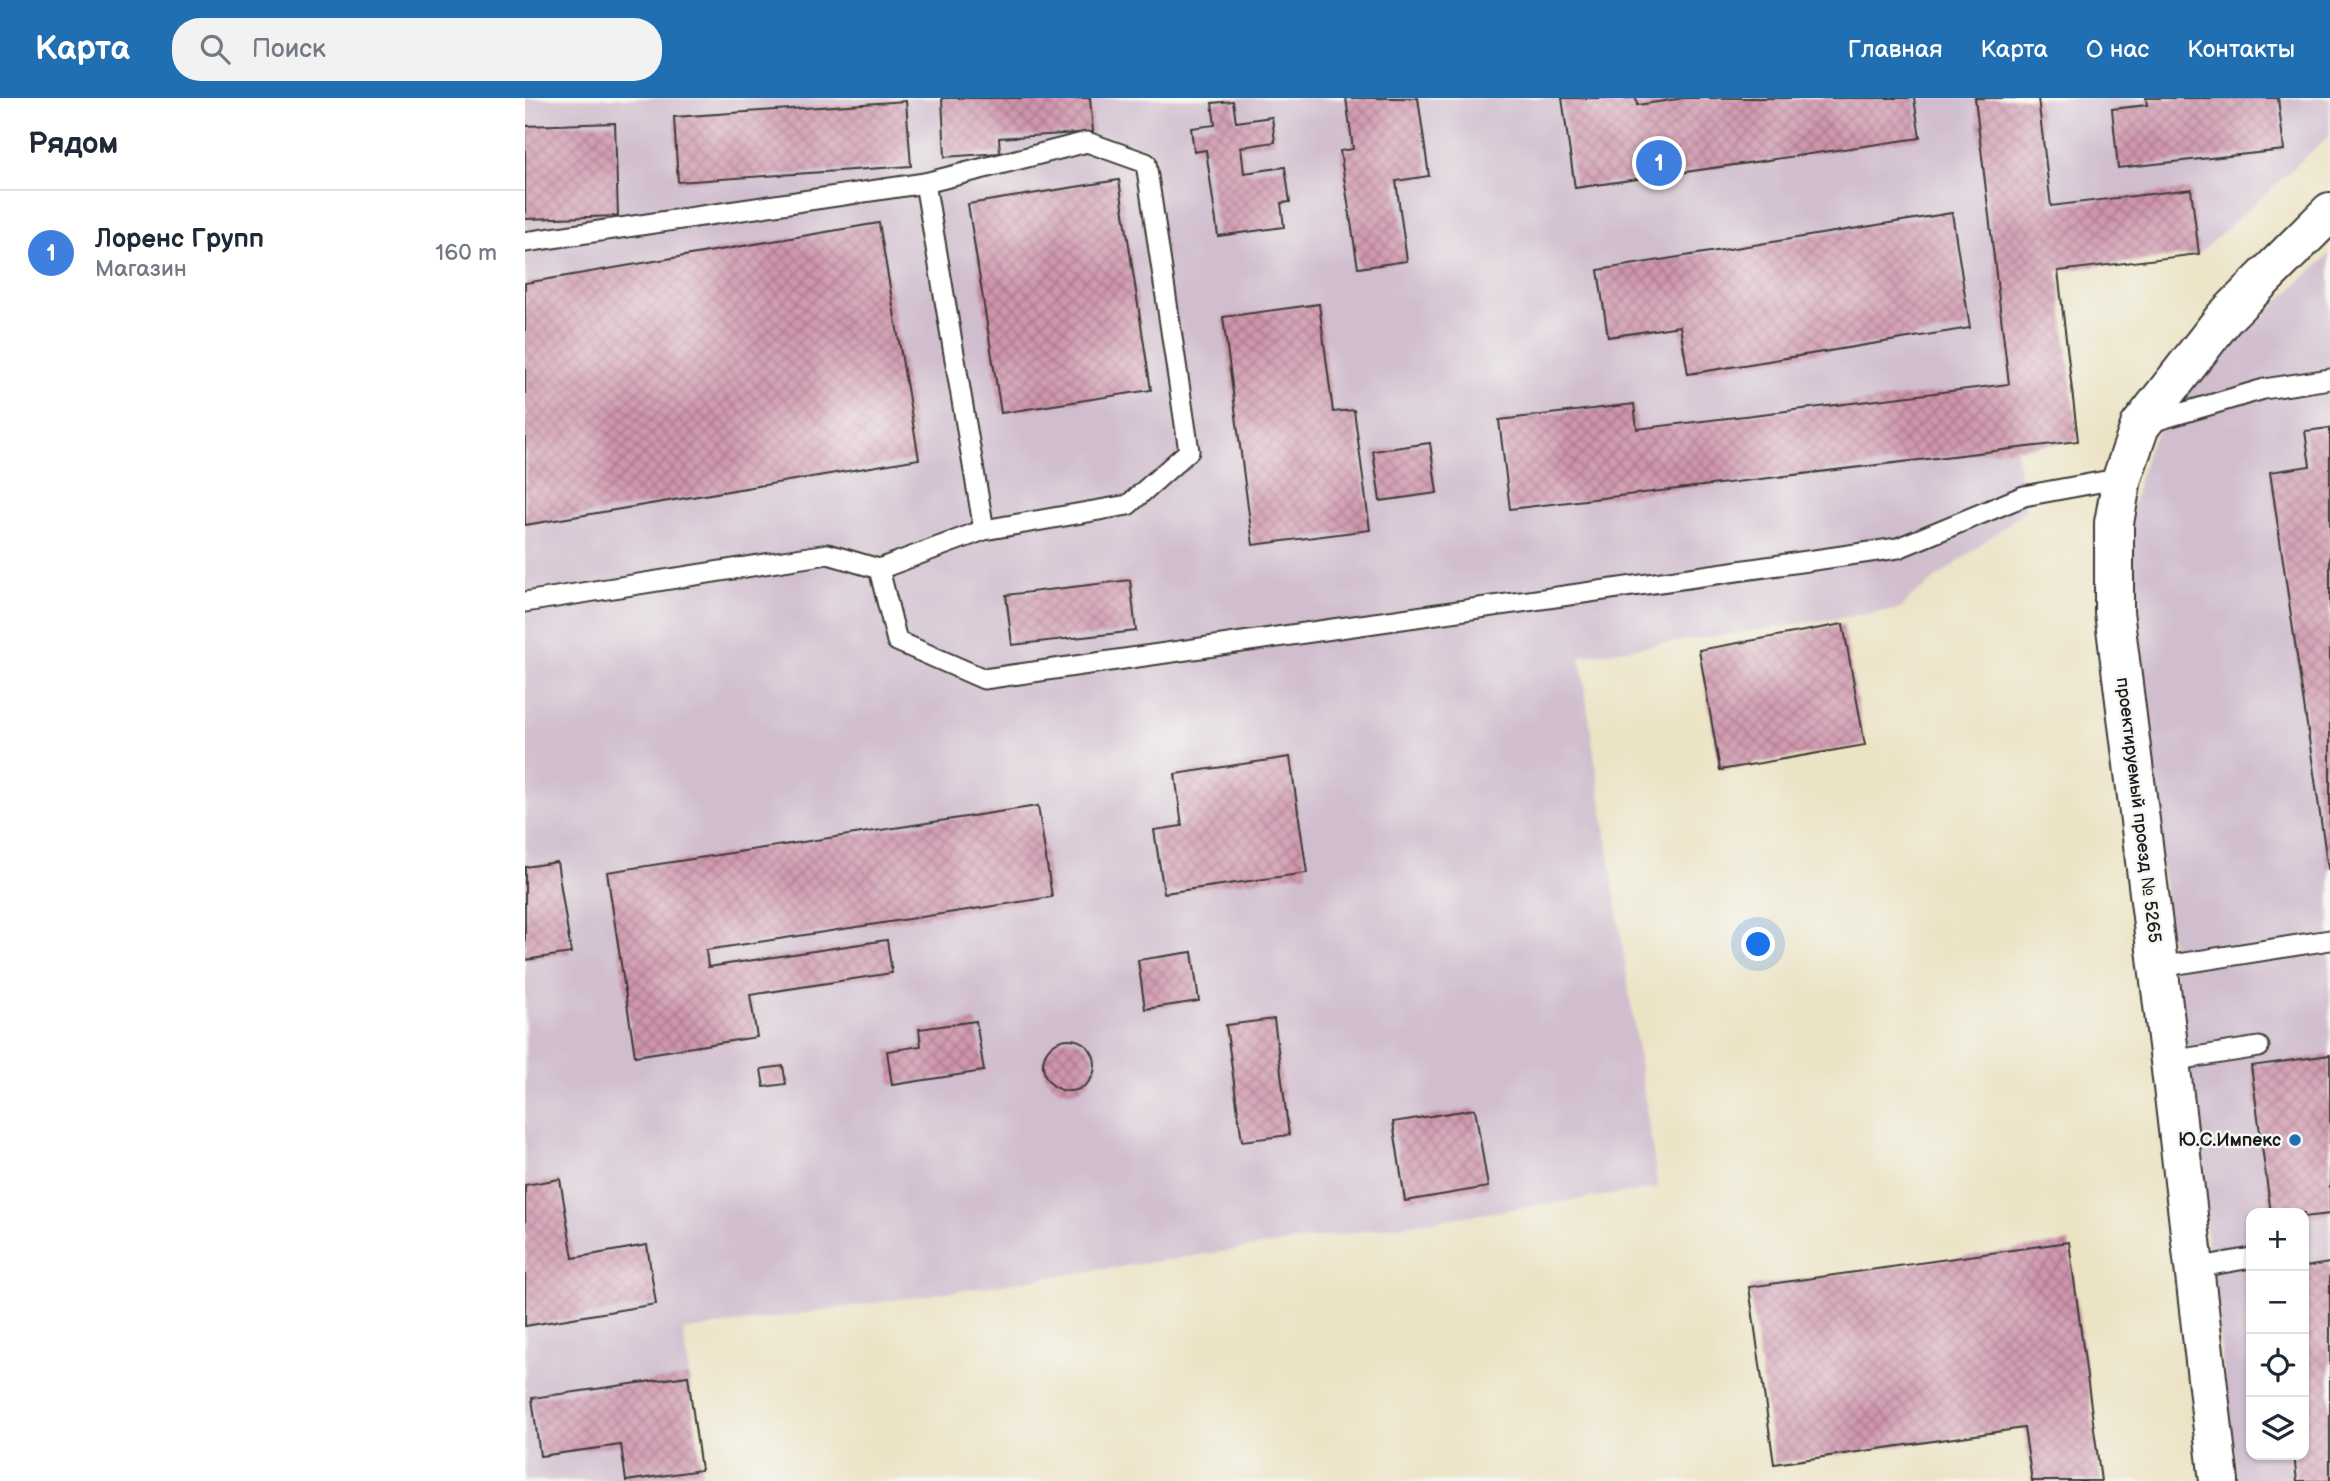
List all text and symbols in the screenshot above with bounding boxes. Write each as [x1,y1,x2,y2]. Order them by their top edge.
search box [172,18,662,81]
text: Карта [35,29,130,69]
icon: search [196,30,234,68]
text: Поиск [252,34,326,65]
text: Главная [1848,35,1942,64]
text: Карта [1980,35,2048,64]
text: О нас [2086,35,2149,64]
text: Контакты [2187,35,2295,64]
text: Рядом [28,126,118,162]
pin: 1 [1636,137,1682,189]
text: Лоренс Групп [95,224,264,255]
text: 1 [46,239,56,267]
text: 160 m [435,239,497,267]
text: Магазин [95,255,187,283]
street label: проектируемый проезд № 5265 [2112,676,2165,944]
your location [1741,927,1775,961]
place label: Ю.С.Импекс [2178,1130,2281,1151]
marker: Ю.С.Импекс [2287,1132,2303,1148]
map controls [2246,1208,2309,1460]
button: + [2246,1208,2309,1271]
button: − [2246,1271,2309,1334]
button: locate [2246,1334,2309,1397]
button: layers [2246,1397,2309,1460]

